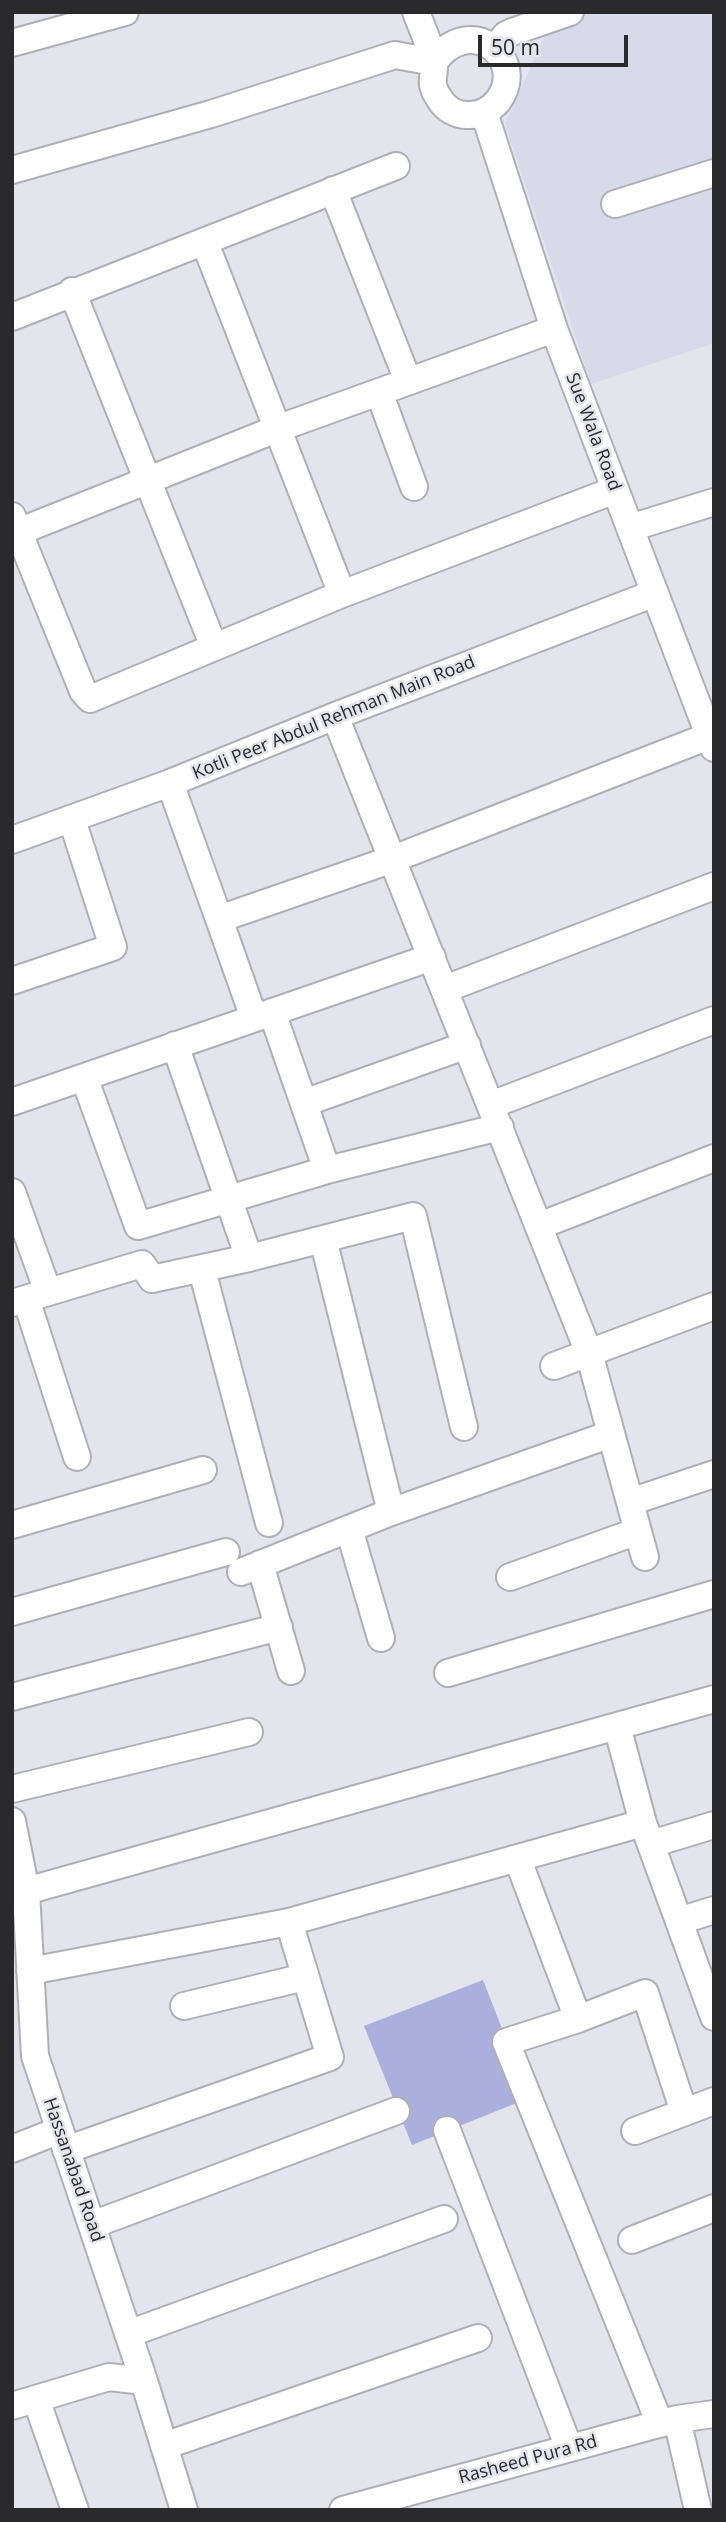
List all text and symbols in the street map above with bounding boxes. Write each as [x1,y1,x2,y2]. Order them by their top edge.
scale bar [481,21,632,65]
text: 50 m [491,33,540,61]
street label: Sue Wala Road [561,370,625,494]
street label: Kotli Peer Abdul Rehman Main Road [190,651,478,785]
street label: Hassanabad Road [38,2095,108,2245]
street label: Rasheed Pura Rd [456,2431,600,2489]

